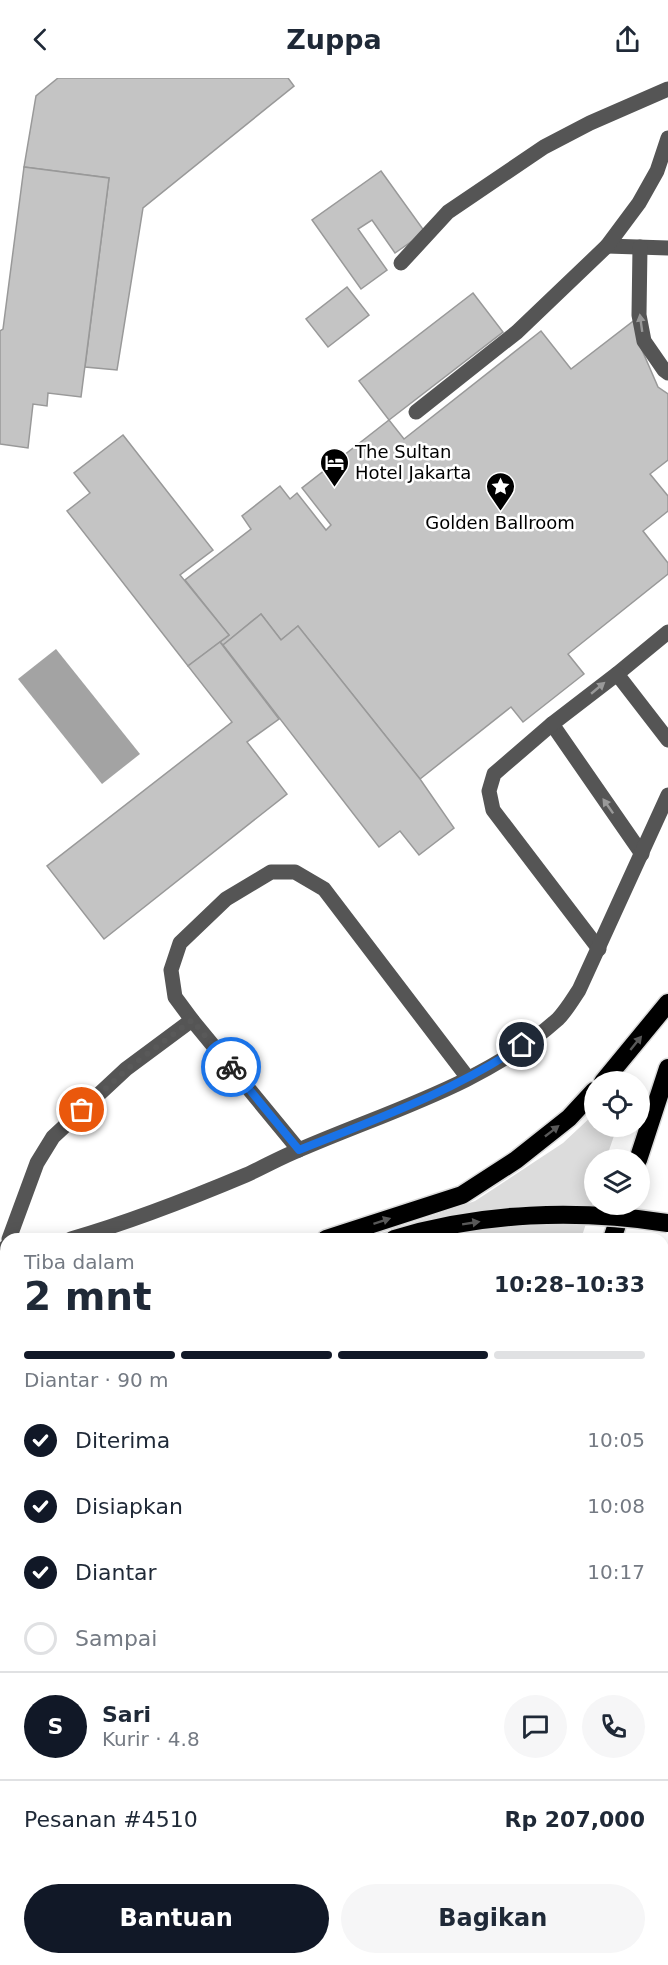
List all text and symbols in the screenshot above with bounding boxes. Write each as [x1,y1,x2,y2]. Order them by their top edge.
icon: back [24,23,57,56]
icon: share [611,23,644,56]
text: Zuppa [286,24,382,55]
one-way arrow [636,314,645,333]
place label: The Sultan Hotel Jakarta [354,441,471,483]
hotel icon: The Sultan Hotel Jakarta [318,446,350,488]
place icon: Golden Ballroom [484,470,516,512]
place label: Golden Ballroom [425,512,575,533]
one-way arrow [590,682,606,695]
one-way arrow [602,799,614,815]
pin [496,1019,547,1070]
icon: home [505,1028,538,1061]
one-way arrow [630,1035,643,1051]
courier [201,1037,261,1097]
icon: bike [215,1051,248,1084]
map controls [584,1071,650,1215]
button: locate [584,1071,650,1137]
pin [56,1084,107,1135]
icon: bag [65,1093,98,1126]
one-way arrow [544,1125,560,1138]
button: layers [584,1149,650,1215]
one-way arrow [373,1216,391,1225]
one-way arrow [462,1218,481,1227]
text: Tiba dalam [24,1250,135,1274]
text: 10:28–10:33 [494,1272,645,1297]
text: 2 mnt [24,1274,152,1319]
text: Diantar · 90 m [24,1368,169,1392]
icon: check [24,1424,57,1457]
text: Diterima [75,1428,170,1453]
text: 10:05 [587,1428,645,1452]
icon: check [24,1490,57,1523]
text: Disiapkan [75,1494,183,1519]
text: 10:08 [587,1494,645,1518]
icon: check [24,1556,57,1589]
text: Diantar [75,1560,157,1585]
text: 10:17 [587,1560,645,1584]
text: Sampai [75,1626,157,1651]
button: chat [504,1695,567,1758]
button: phone [582,1695,645,1758]
text: Sari [102,1702,151,1727]
text: S [48,1714,63,1739]
text: Kurir · 4.8 [102,1727,200,1751]
text: Pesanan #4510 [24,1807,198,1832]
text: Rp 207,000 [504,1807,645,1832]
button: Bantuan [24,1884,329,1953]
button: Bagikan [341,1884,645,1953]

